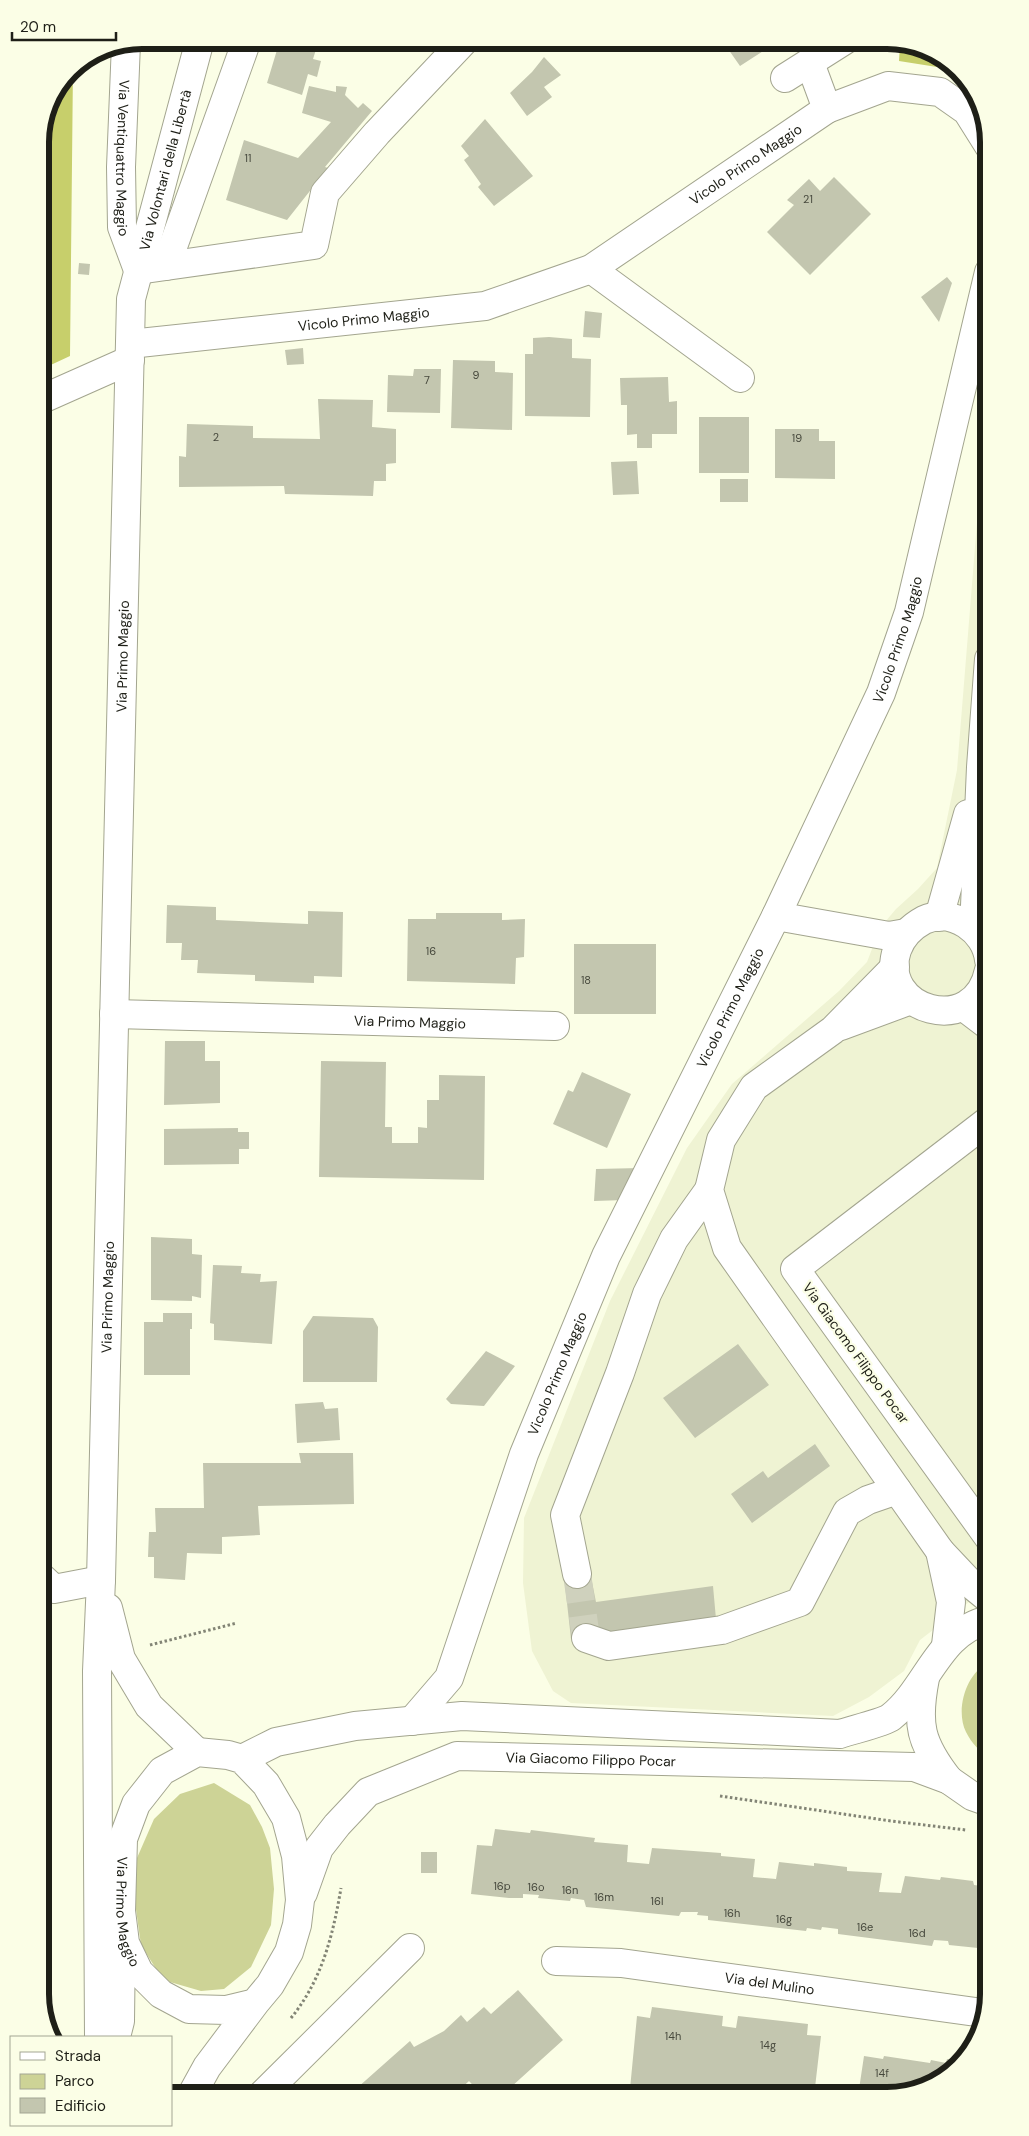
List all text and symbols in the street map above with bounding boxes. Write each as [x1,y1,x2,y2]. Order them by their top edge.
scale bar [12,10,116,42]
text: 20 m [20,17,56,37]
street label: Via Ventiquattro Maggio [112,79,134,239]
street label: Via Volontari della Libertà [135,87,195,252]
street label: Vicolo Primo Maggio [686,120,805,209]
house number: 11 [245,151,251,165]
house number: 21 [803,192,813,206]
street label: Vicolo Primo Maggio [297,303,430,335]
house number: 9 [473,368,480,382]
house number: 7 [424,373,430,387]
house number: 2 [213,430,219,444]
house number: 19 [792,431,802,445]
street label: Vicolo Primo Maggio [869,574,926,706]
street label: Via Primo Maggio [112,600,133,713]
house number: 16 [426,944,436,958]
street label: Vicolo Primo Maggio [693,944,768,1071]
house number: 18 [581,973,591,987]
street label: Via Primo Maggio [354,1012,466,1033]
street label: Via Primo Maggio [97,1241,118,1353]
street label: Via Giacomo Filippo Pocar [799,1279,913,1427]
street label: Vicolo Primo Maggio [524,1309,591,1438]
street label: Via Giacomo Filippo Pocar [505,1748,676,1770]
street label: Via Primo Maggio [112,1856,144,1970]
house number: 16p [493,1879,511,1893]
house number: 16o [528,1880,544,1894]
house number: 16n [562,1883,578,1897]
house number: 16m [594,1890,614,1904]
house number: 16l [651,1894,663,1908]
house number: 16h [724,1906,740,1920]
house number: 16g [776,1912,792,1926]
house number: 16e [857,1920,873,1934]
house number: 16d [908,1926,926,1940]
street label: Via del Mulino [724,1968,816,1999]
house number: 14h [665,2029,681,2043]
legend [10,2036,172,2126]
house number: 14g [760,2038,776,2052]
text: Strada [55,2046,101,2066]
house number: 14f [875,2066,889,2080]
text: Parco [55,2071,94,2091]
text: Edificio [55,2096,106,2116]

